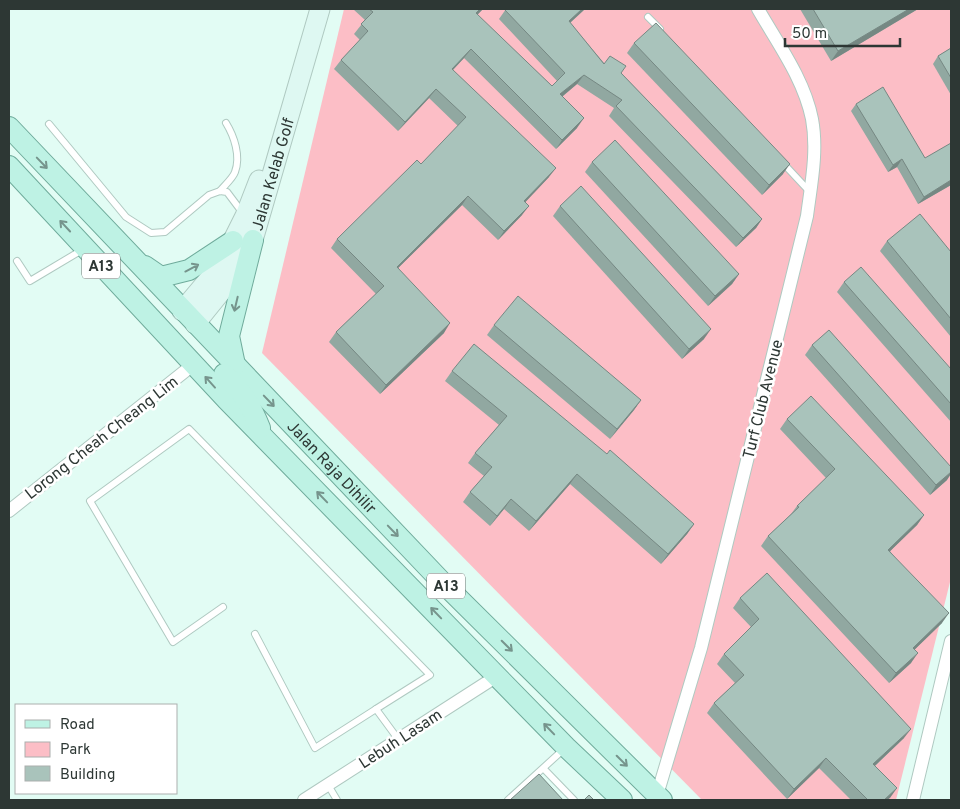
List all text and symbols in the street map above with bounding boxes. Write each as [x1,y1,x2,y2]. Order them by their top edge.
scale bar [785,15,900,47]
text: 50 m [792,25,827,44]
street label: Jalan Kelab Golf [248,115,300,233]
one-way arrow [36,156,48,169]
one-way arrow [59,220,71,233]
road number: A13 [82,254,120,278]
one-way arrow [184,263,199,272]
one-way arrow [231,296,241,312]
street label: Turf Club Avenue [739,338,788,461]
street label: Lorong Cheah Cheang Lim [22,372,183,505]
one-way arrow [204,375,216,388]
one-way arrow [263,394,275,407]
street label: Jalan Raja Dihilir [282,417,380,519]
one-way arrow [316,491,328,503]
one-way arrow [387,524,399,537]
road number: A13 [427,574,465,598]
one-way arrow [430,607,442,620]
one-way arrow [501,640,513,653]
legend [15,704,178,794]
street label: Lebuh Lasam [356,705,446,774]
text: Road [60,716,95,735]
one-way arrow [543,723,555,736]
text: Park [60,741,91,760]
one-way arrow [616,755,629,767]
text: Building [60,766,115,785]

